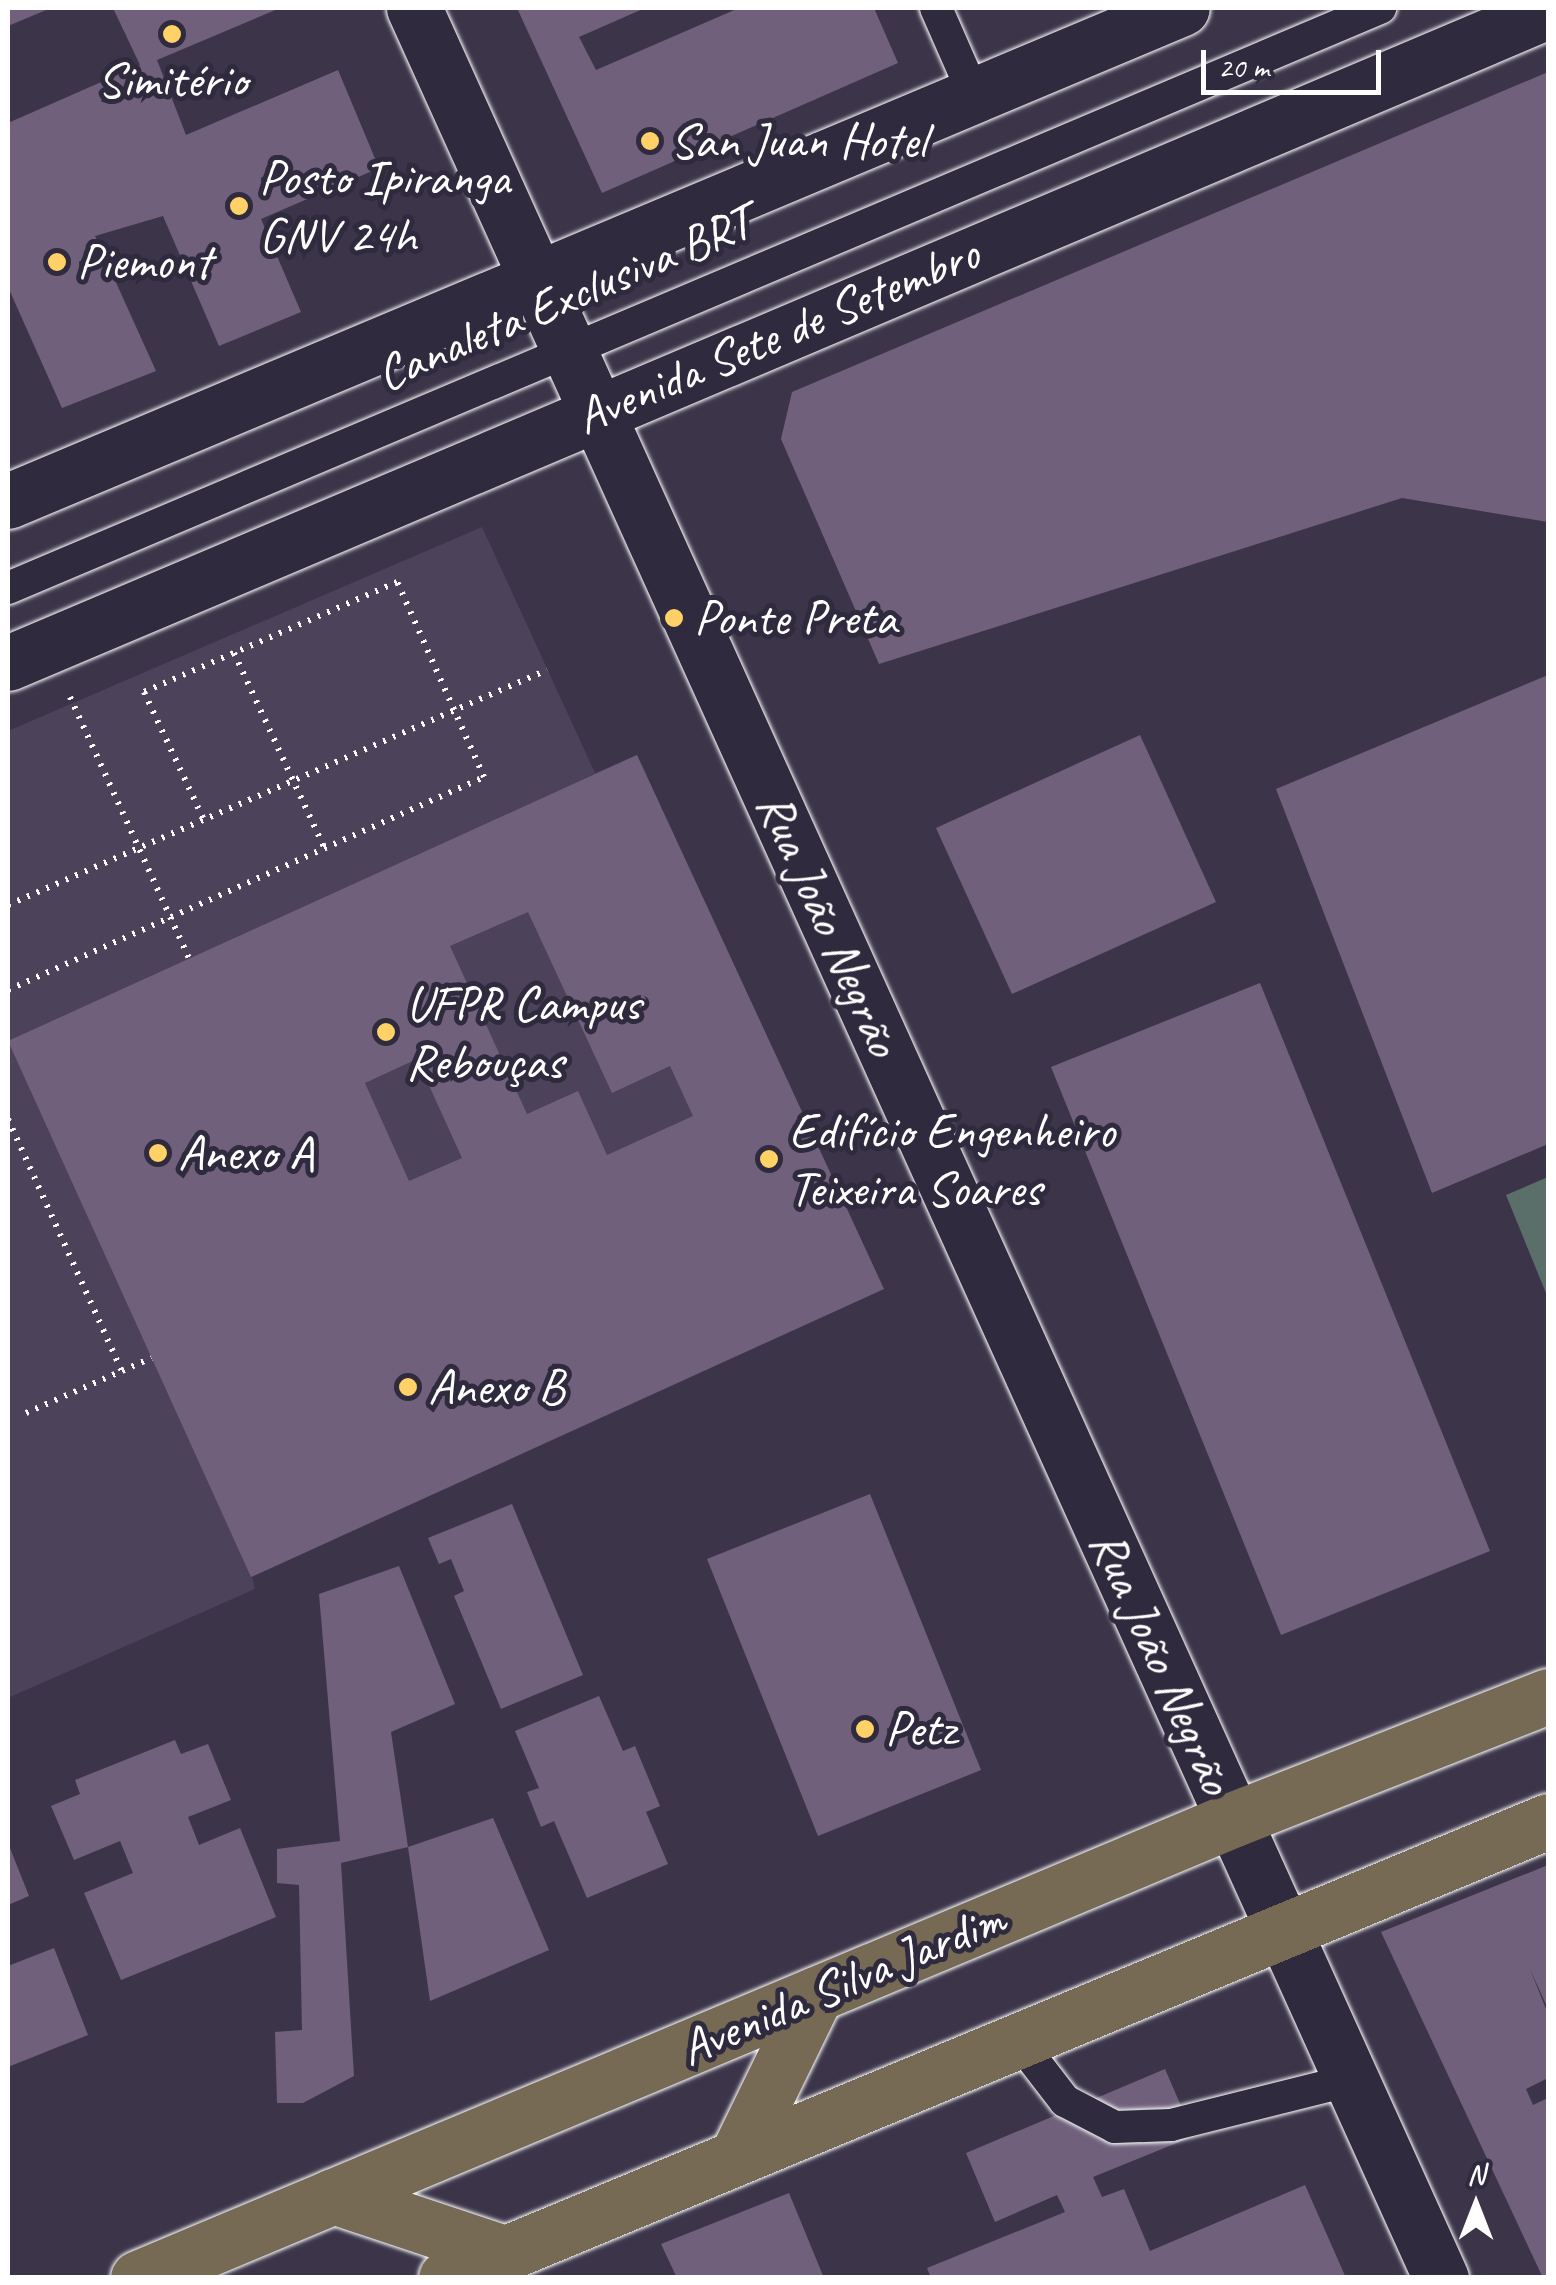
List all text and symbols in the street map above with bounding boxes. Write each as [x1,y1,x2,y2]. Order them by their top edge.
marker: Simitério [161,23,183,45]
scale bar [1206,30,1386,92]
text: 20 m [1218,48,1269,86]
place label: Simitério [97,50,247,110]
place label: San Juan Hotel [670,111,925,171]
marker: San Juan Hotel [639,130,661,152]
place label: Posto Ipiranga GNV 24h [259,147,509,264]
street label: Canaleta Exclusiva BRT [368,192,760,404]
marker: Posto Ipiranga GNV 24h [228,195,250,217]
street label: Avenida Sete de Setembro [565,222,989,448]
place label: Piemont [77,232,211,292]
marker: Piemont [46,251,68,273]
place label: Ponte Preta [694,588,895,648]
marker: Ponte Preta [663,607,685,629]
street label: Rua João Negrão [744,783,914,1065]
place label: UFPR Campus Rebouças [406,973,641,1090]
marker: UFPR Campus Rebouças [375,1021,397,1043]
place label: Edifício Engenheiro Teixeira Soares [789,1100,1115,1218]
place label: Anexo A [178,1123,313,1183]
marker: Anexo A [147,1142,169,1164]
marker: Edifício Engenheiro Teixeira Soares [758,1148,780,1170]
place label: Anexo B [428,1357,564,1417]
marker: Anexo B [397,1376,419,1398]
street label: Rua João Negrão [1077,1521,1247,1803]
place label: Petz [885,1699,956,1759]
marker: Petz [854,1718,876,1740]
street label: Avenida Silva Jardim [671,1888,1013,2078]
north arrow [1426,2155,1526,2255]
text: N [1467,2157,1485,2192]

